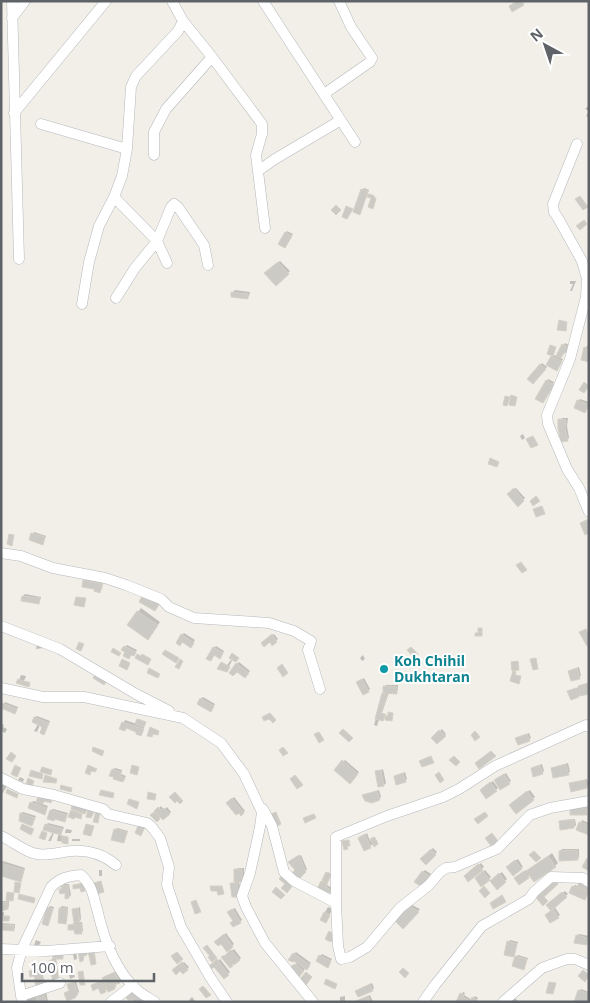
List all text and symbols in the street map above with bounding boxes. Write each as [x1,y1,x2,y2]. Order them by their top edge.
north arrow [520,20,570,70]
text: N [526,24,547,46]
place label: Koh Chihil Dukhtaran [394,651,470,686]
marker: Koh Chihil Dukhtaran [378,663,390,675]
scale bar [22,950,155,982]
text: 100 m [30,957,74,977]

